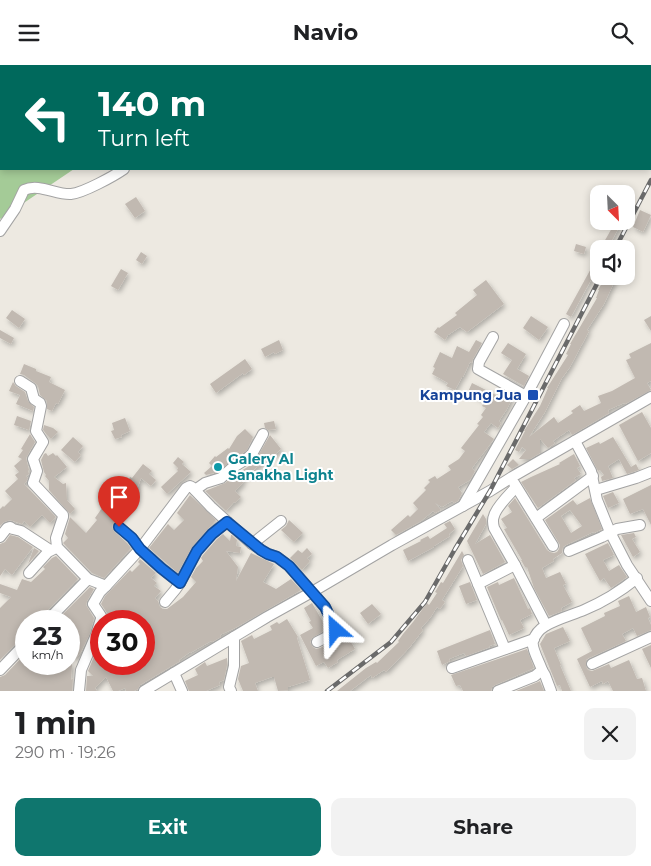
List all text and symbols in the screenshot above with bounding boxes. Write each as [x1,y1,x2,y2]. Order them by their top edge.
icon: menu [15,19,43,47]
text: Navio [293,19,358,46]
icon: search [608,19,636,47]
text: 140 m [98,82,206,125]
icon: left [15,85,80,150]
text: Turn left [98,125,190,152]
north arrow [590,185,635,230]
map controls [590,185,635,285]
button: sound [590,240,635,285]
place label: Kampung Jua [420,386,522,404]
marker: Kampung Jua [526,388,540,402]
place label: Galery Al Sanakha Light [228,450,334,484]
marker: Galery Al Sanakha Light [212,461,224,473]
pin [98,476,140,527]
icon: arrive [105,483,133,511]
position arrow [309,603,361,655]
speed limit sign: 30 [90,610,155,675]
text: 23 [33,621,62,651]
text: km/h [31,647,64,662]
text: 1 min [15,705,96,742]
button: close [584,708,636,760]
text: 290 m · 19:26 [15,743,116,762]
button: Exit [15,798,321,856]
button: Share [331,798,636,856]

